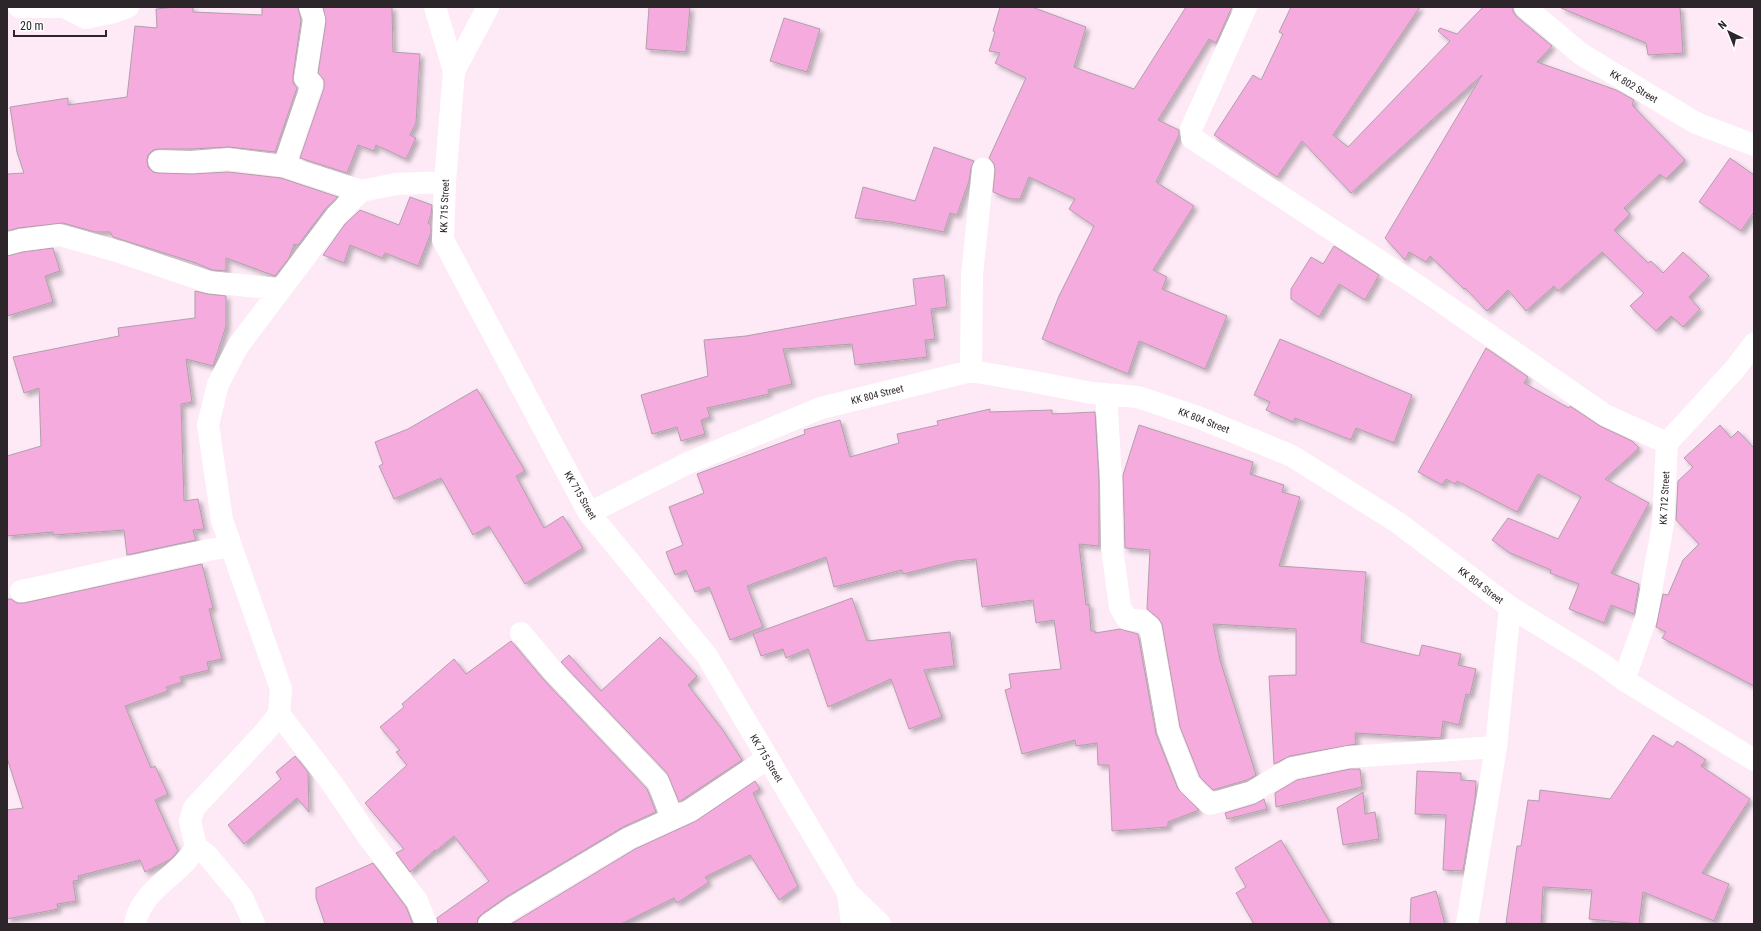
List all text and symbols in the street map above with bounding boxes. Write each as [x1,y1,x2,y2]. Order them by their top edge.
scale bar [14,12,106,38]
north arrow [1709,12,1749,52]
text: N [1716,18,1730,32]
text: 20 m [20,19,44,33]
street label: KK 802 Street [1608,68,1660,105]
street label: KK 715 Street [438,179,451,233]
street label: KK 804 Street [850,383,905,406]
street label: KK 804 Street [1177,406,1231,435]
street label: KK 715 Street [562,469,599,521]
street label: KK 712 Street [1658,471,1671,525]
street label: KK 804 Street [1456,565,1505,606]
street label: KK 715 Street [748,732,785,784]

